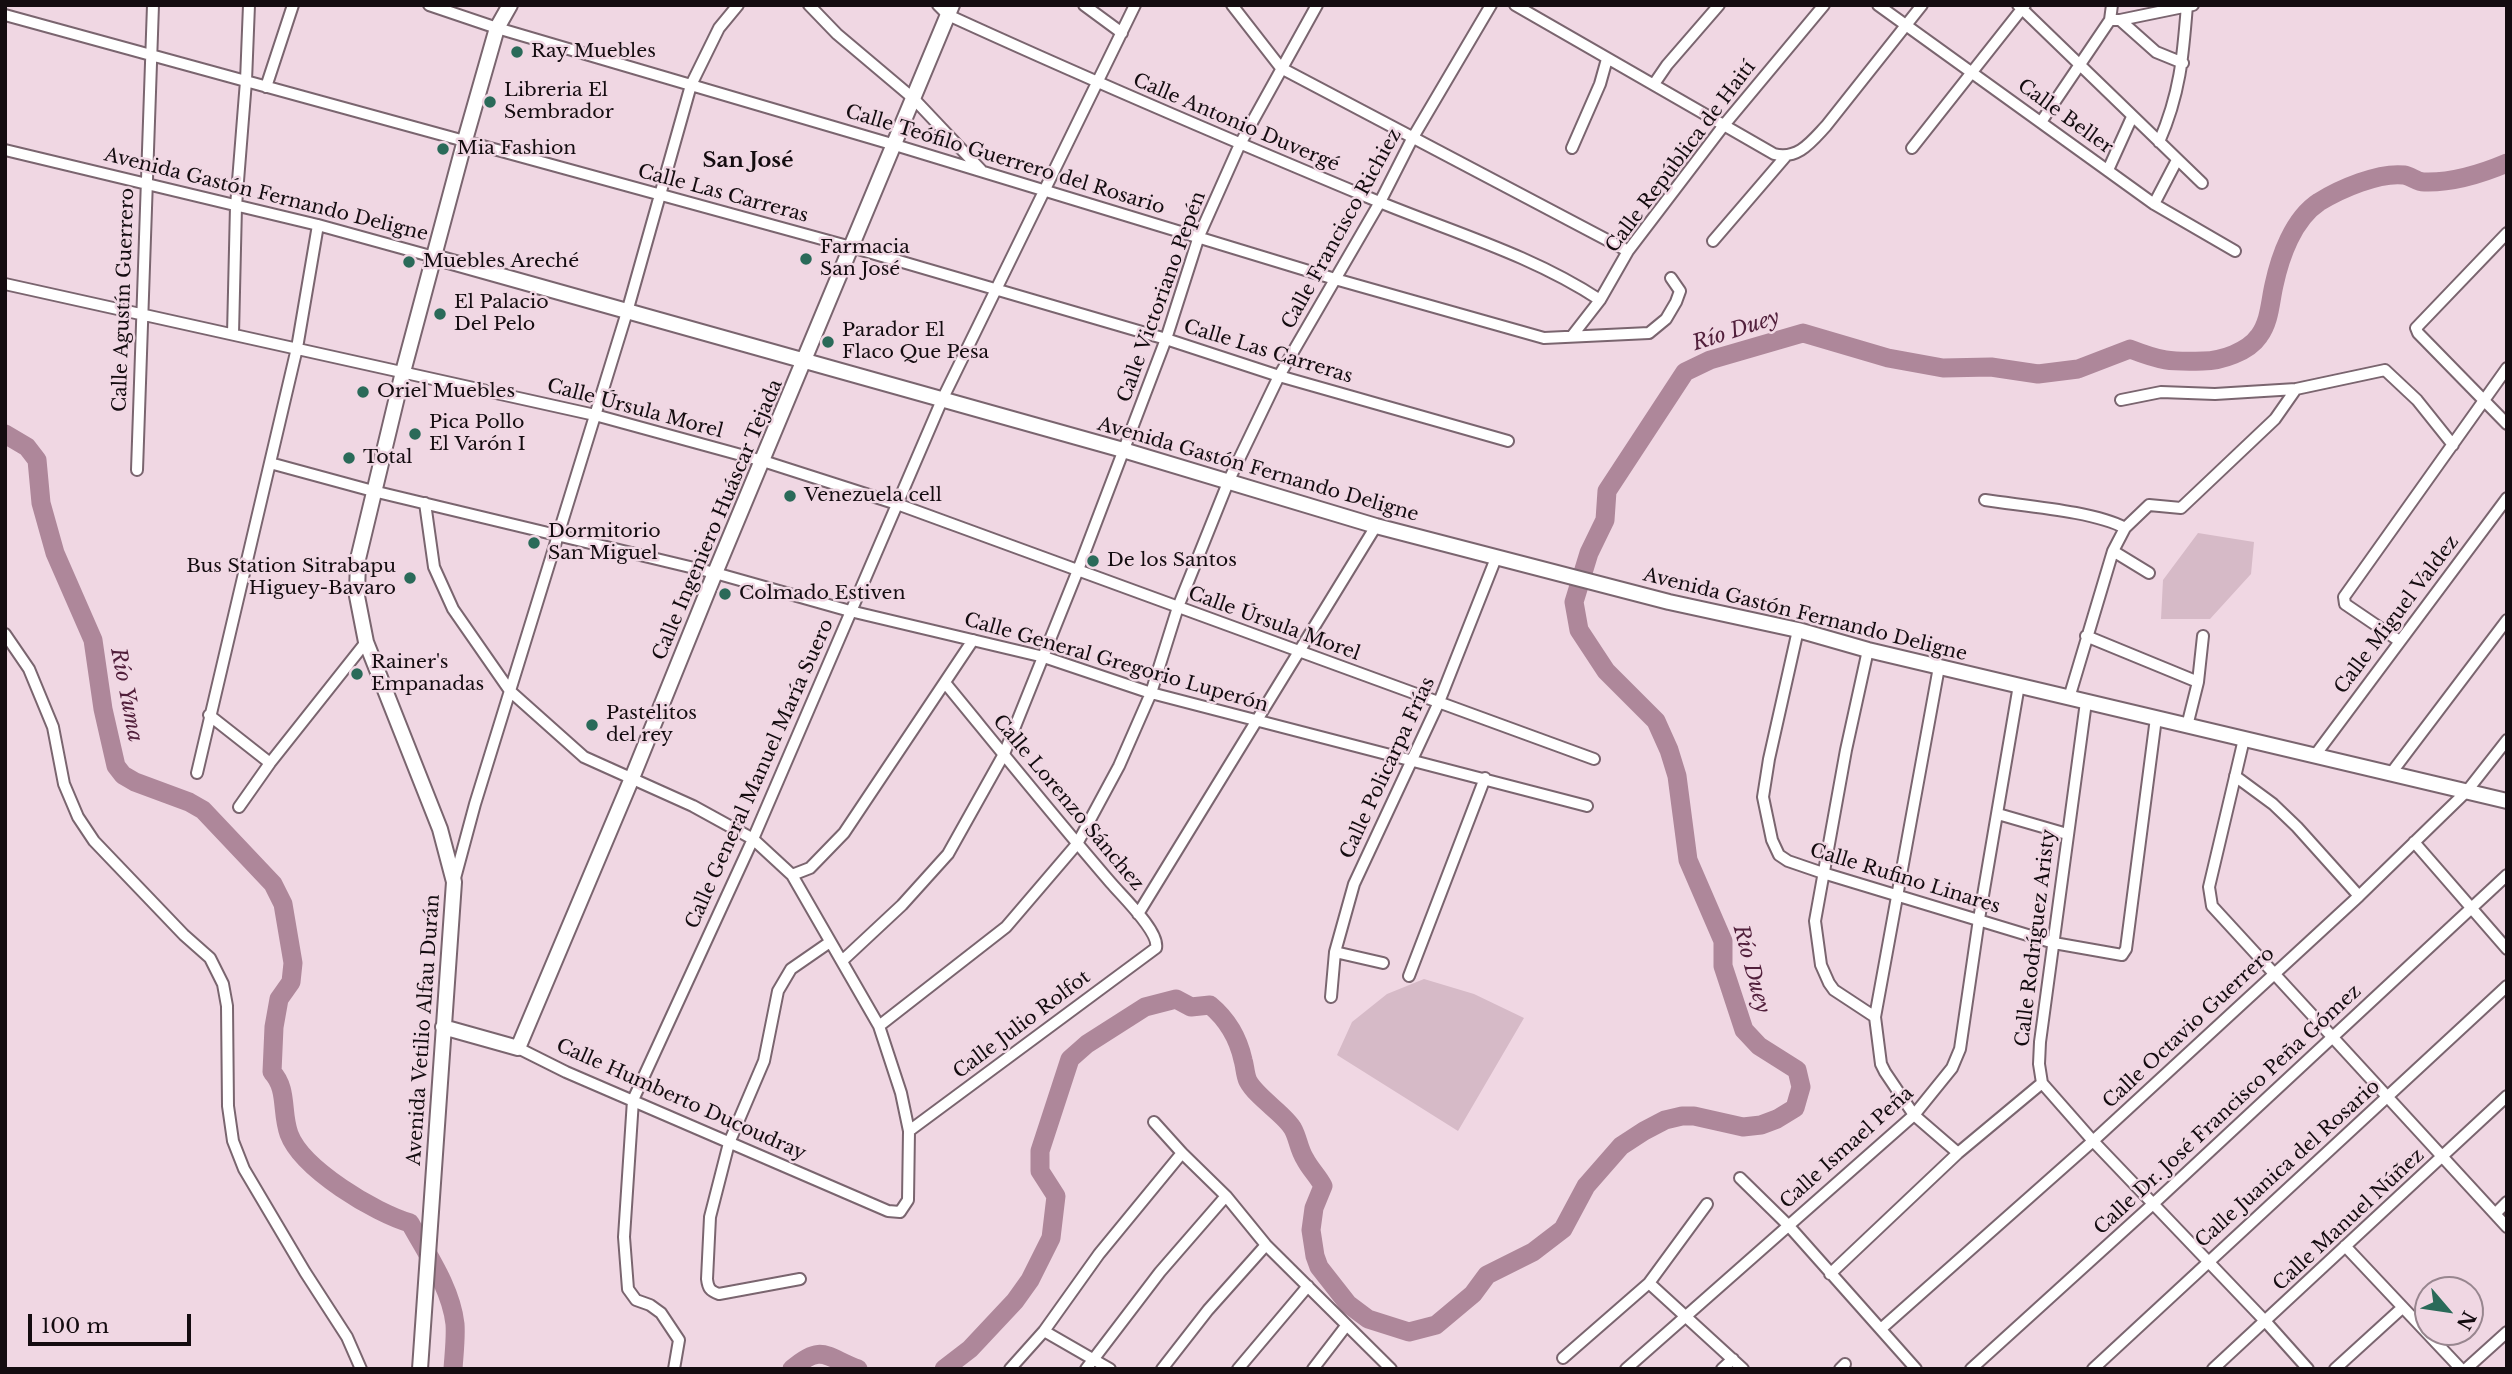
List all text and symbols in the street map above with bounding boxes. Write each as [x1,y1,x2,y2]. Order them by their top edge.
place label: Ray Muebles [531,41,656,63]
marker: Ray Muebles [509,44,525,60]
street label: Calle República de Haití [1601,57,1761,257]
street label: Calle Antonio Duvergé [1129,69,1343,177]
street label: Calle Beller [2013,75,2117,159]
place label: Libreria El Sembrador [504,80,614,124]
marker: Libreria El Sembrador [482,94,498,110]
street label: Calle Teófilo Guerrero del Rosario [843,100,1167,220]
street label: Calle Francisco Richiez [1277,125,1407,333]
place label: Mia Fashion [457,138,576,160]
marker: Mia Fashion [435,141,451,157]
street label: Avenida Gastón Fernando Deligne [102,144,430,246]
district label: San José [703,148,793,174]
street label: Calle Las Carreras [635,160,811,228]
street label: Calle Agustín Guerrero [109,188,139,412]
street label: Calle Victoriano Pepén [1113,188,1211,406]
place label: Farmacia San José [820,237,910,281]
place label: Muebles Areché [423,251,579,273]
marker: Farmacia San José [798,251,814,267]
marker: Muebles Areché [401,254,417,270]
place label: El Palacio Del Pelo [454,292,549,336]
water label: Río Duey [1689,305,1783,357]
marker: El Palacio Del Pelo [432,306,448,322]
street label: Calle Las Carreras [1181,315,1355,389]
place label: Parador El Flaco Que Pesa [842,320,989,364]
marker: Parador El Flaco Que Pesa [820,334,836,350]
street label: Calle Úrsula Morel [544,375,726,443]
street label: Calle Ingeniero Huáscar Tejada [648,376,788,664]
place label: Oriel Muebles [377,381,515,403]
marker: Oriel Muebles [355,384,371,400]
place label: Pica Pollo El Varón I [429,412,526,456]
street label: Avenida Gastón Fernando Deligne [1095,413,1421,527]
marker: Pica Pollo El Varón I [407,426,423,442]
place label: Total [363,447,412,469]
marker: Total [341,450,357,466]
place label: Venezuela cell [804,485,942,507]
marker: Venezuela cell [782,488,798,504]
place label: Dormitorio San Miguel [548,521,661,565]
street label: Calle Miguel Valdez [2330,531,2464,699]
marker: Dormitorio San Miguel [526,535,542,551]
place label: De los Santos [1107,550,1237,572]
marker: De los Santos [1085,553,1101,569]
place label: Bus Station Sitrabapu Higuey-Bavaro [186,556,396,600]
street label: Avenida Gastón Fernando Deligne [1641,564,1969,666]
marker: Bus Station Sitrabapu Higuey-Bavaro [402,570,418,586]
street label: Calle Úrsula Morel [1185,582,1363,666]
place label: Colmado Estiven [739,583,906,605]
marker: Colmado Estiven [717,586,733,602]
street label: Calle General Gregorio Luperón [961,609,1271,717]
street label: Calle General Manuel María Suero [681,616,839,932]
water label: Río Yuma [105,646,147,744]
place label: Rainer's Empanadas [371,652,484,696]
marker: Rainer's Empanadas [349,666,365,682]
street label: Calle Policarpa Frías [1336,673,1440,863]
place label: Pastelitos del rey [606,703,697,747]
street label: Calle Lorenzo Sánchez [988,710,1148,896]
marker: Pastelitos del rey [584,717,600,733]
street label: Calle Rodríguez Aristy [2011,828,2061,1048]
street label: Calle Rufino Linares [1807,839,2003,919]
street label: Avenida Vetilio Alfau Durán [403,894,445,1166]
water label: Río Duey [1727,922,1775,1016]
street label: Calle Octavio Guerrero [2099,943,2279,1113]
street label: Calle Julio Rolfot [949,966,1095,1084]
street label: Calle Dr. José Francisco Peña Gómez [2090,980,2366,1240]
street label: Calle Humberto Ducoudray [552,1034,810,1166]
street label: Calle Juanica del Rosario [2191,1075,2385,1253]
street label: Calle Ismael Peña [1776,1082,1918,1214]
street label: Calle Manuel Núñez [2269,1144,2429,1296]
north arrow [2414,1276,2484,1346]
scale bar [32,1300,194,1344]
text: N [2452,1307,2480,1334]
text: 100 m [41,1313,109,1339]

